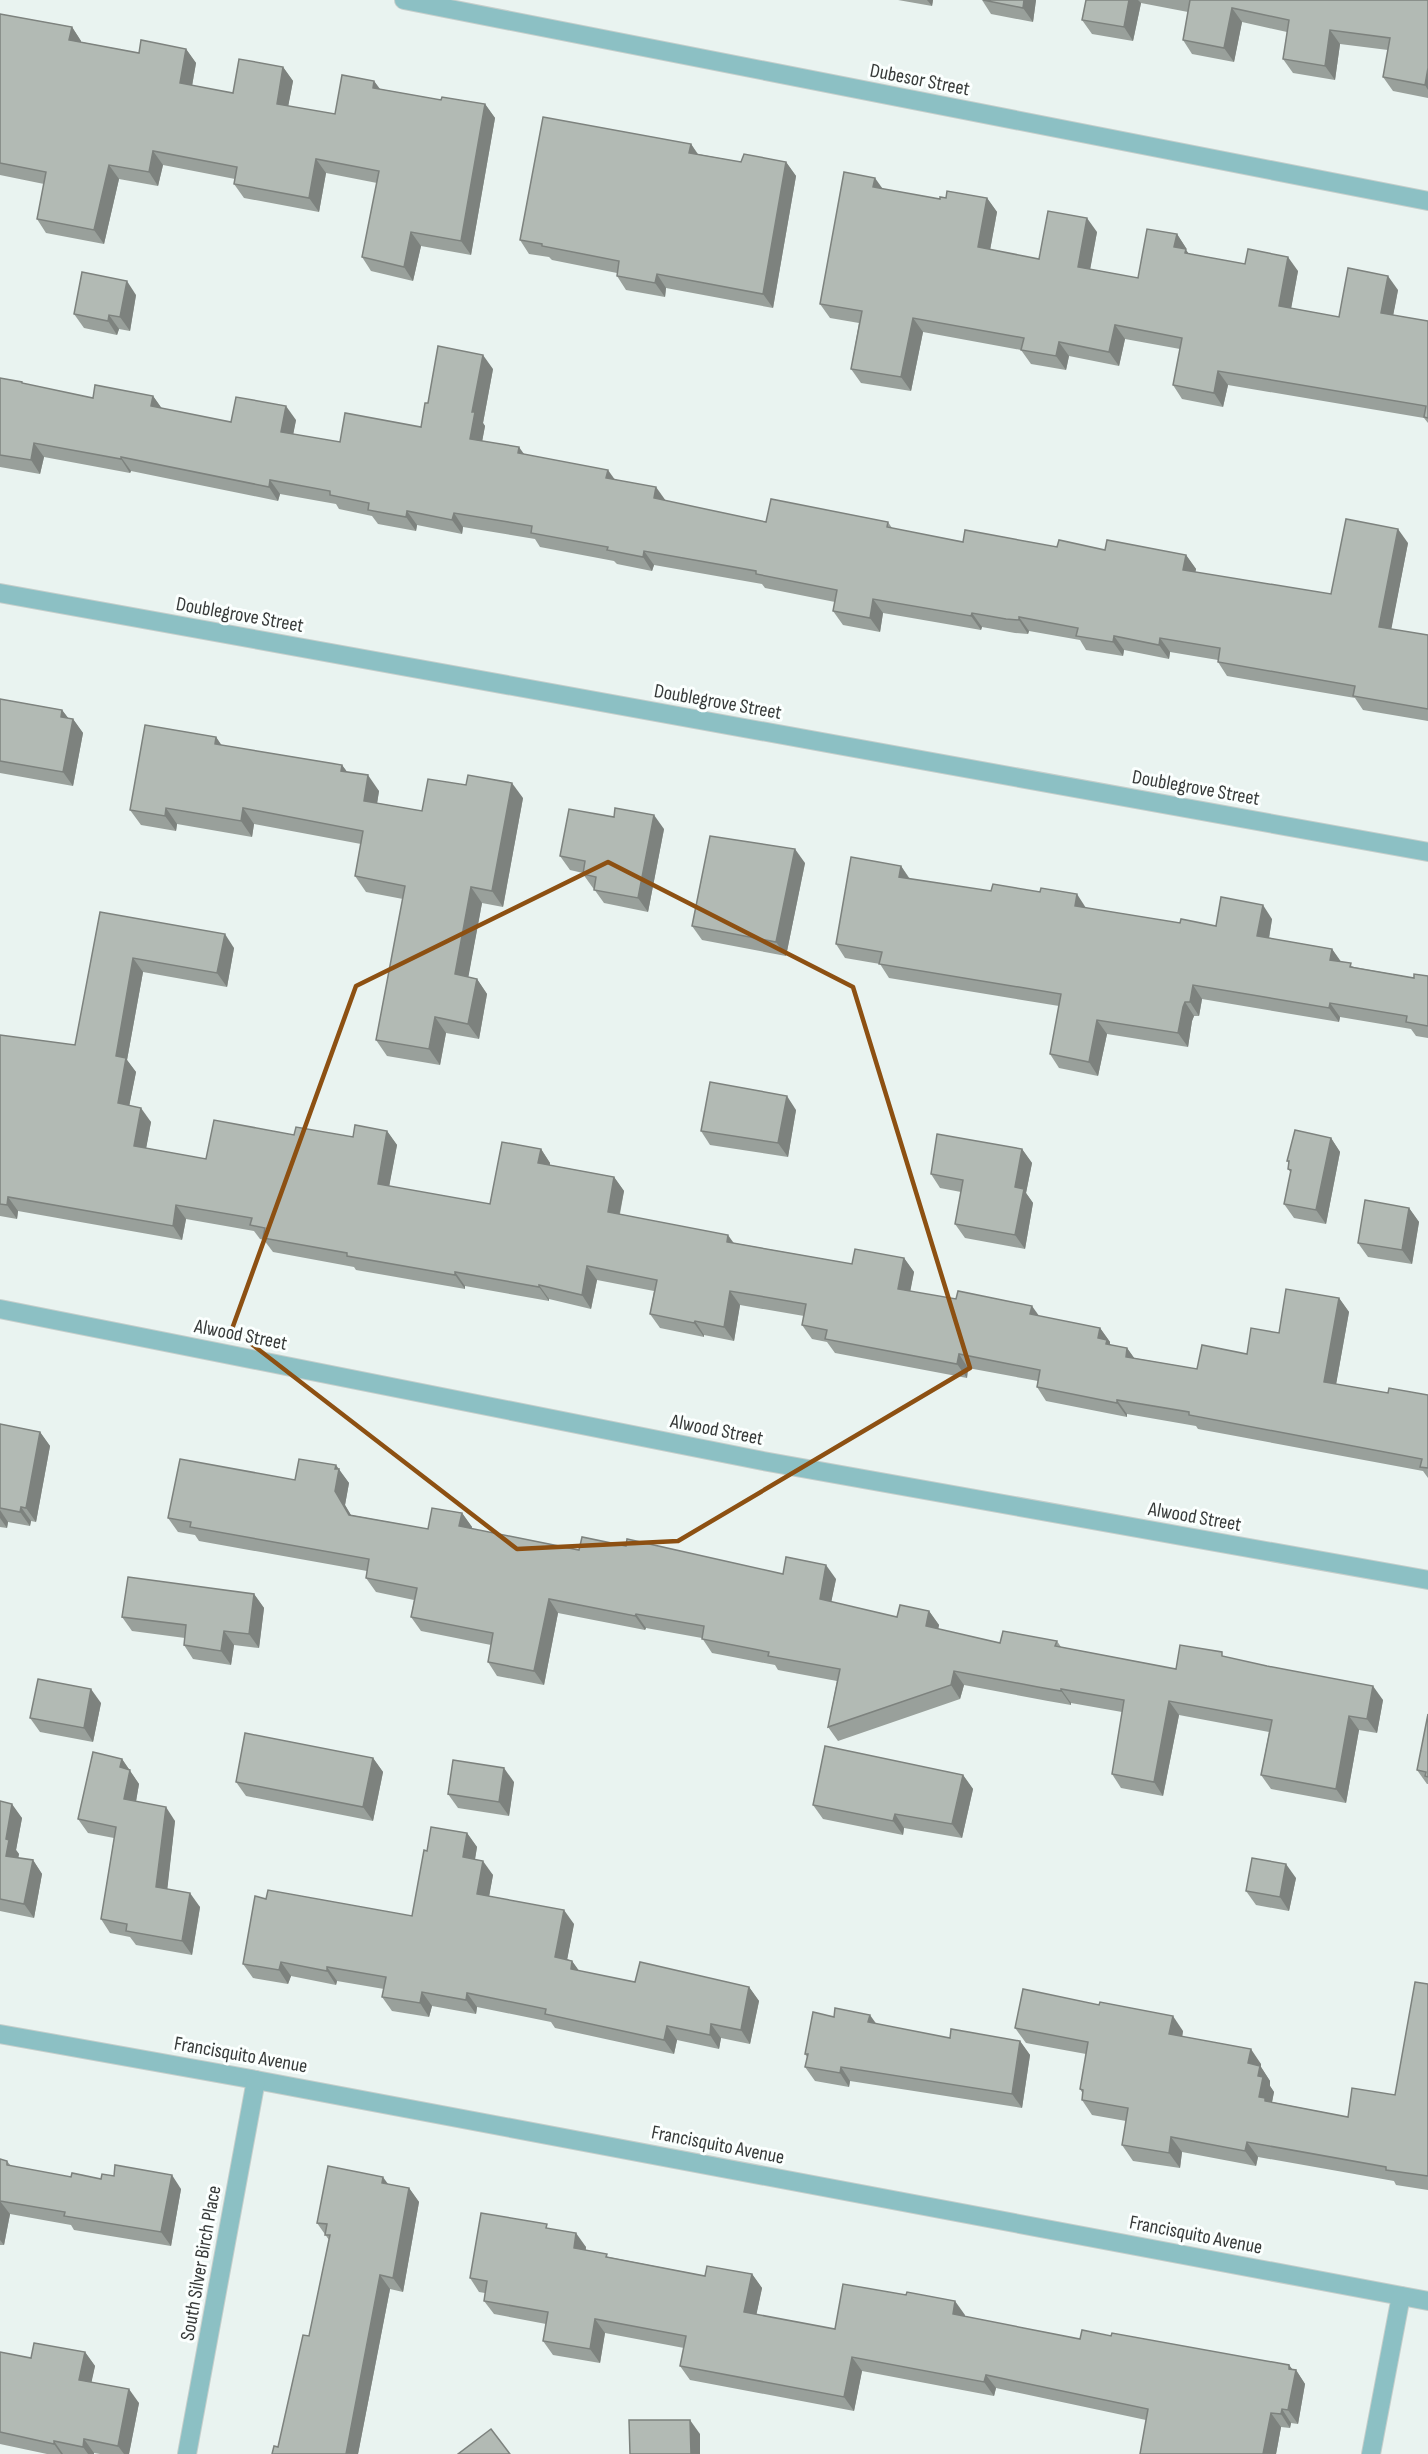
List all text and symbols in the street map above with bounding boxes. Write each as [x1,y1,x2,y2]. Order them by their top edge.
street label: Dubesor Street [868,59,972,101]
street label: Doublegrove Street [174,592,305,638]
street label: Doublegrove Street [652,679,783,725]
street label: Doublegrove Street [1130,765,1261,811]
street label: Alwood Street [191,1314,289,1356]
street label: Alwood Street [667,1409,765,1451]
street label: Alwood Street [1145,1497,1243,1537]
street label: Francisquito Avenue [172,2031,309,2079]
street label: Francisquito Avenue [649,2120,786,2170]
street label: South Silver Birch Place [176,2184,226,2343]
street label: Francisquito Avenue [1127,2210,1264,2260]

